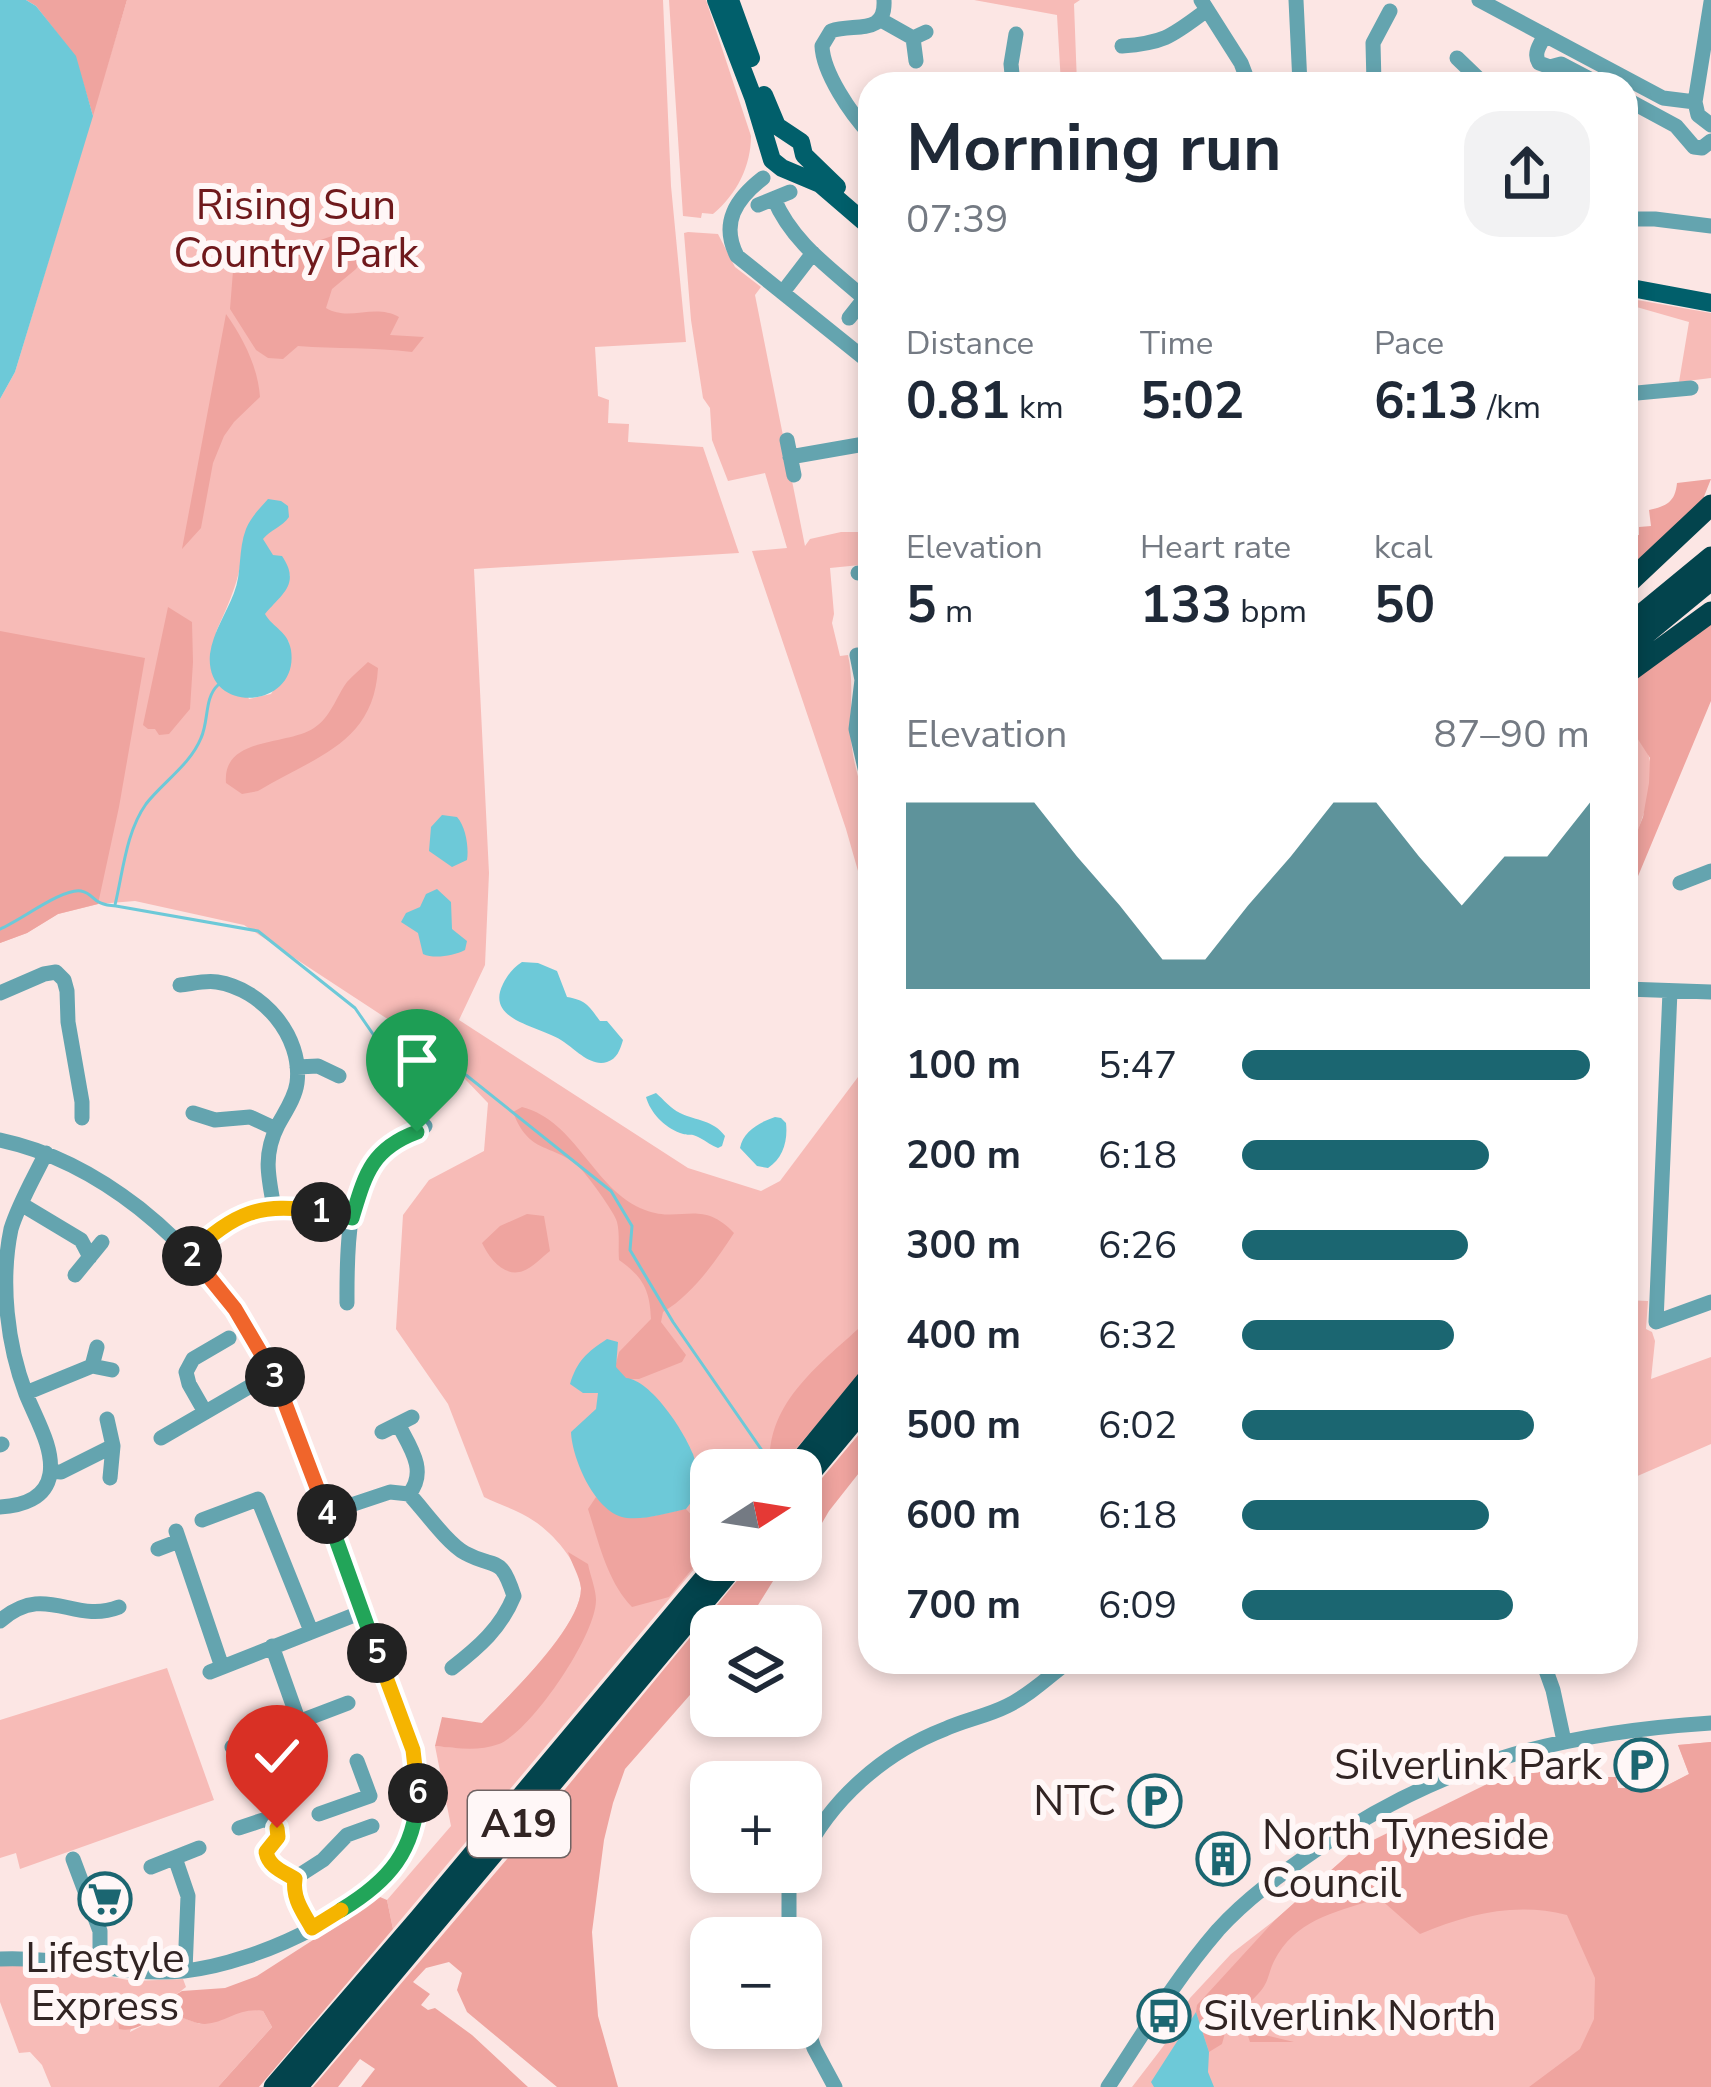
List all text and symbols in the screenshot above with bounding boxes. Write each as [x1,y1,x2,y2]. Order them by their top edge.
text: Morning run [906,103,1282,193]
button: share [1464,111,1590,237]
park label: Rising Sun Country Park [174,177,419,282]
text: 07:39 [906,193,1009,246]
text: Distance [906,321,1034,366]
text: Time [1140,321,1213,366]
text: Pace [1374,321,1444,366]
text: 0.81 [906,366,1010,436]
text: 5:02 [1140,366,1244,436]
text: 6:13 [1374,366,1478,436]
text: km [1010,385,1064,430]
text: /km [1478,385,1541,430]
text: Elevation [906,525,1043,570]
text: Heart rate [1140,525,1291,570]
text: kcal [1374,525,1433,570]
text: 5 [906,570,937,640]
text: 133 [1140,570,1232,640]
text: 50 [1374,570,1435,640]
text: m [937,589,973,634]
text: bpm [1232,589,1307,634]
text: Elevation [906,708,1067,761]
text: 87–90 m [1433,708,1590,761]
pin [366,1009,468,1132]
icon: arrive [384,1027,450,1093]
text: 100 m [906,1039,1021,1092]
text: 5:47 [1098,1039,1177,1092]
text: 200 m [906,1129,1021,1182]
text: 6:18 [1098,1129,1177,1182]
pin: 1 [291,1182,351,1242]
text: 1 [311,1189,331,1234]
text: 300 m [906,1219,1021,1272]
text: 6:26 [1098,1219,1177,1272]
pin: 2 [162,1226,222,1286]
text: 2 [182,1233,202,1278]
text: 400 m [906,1309,1021,1362]
text: 6:32 [1098,1309,1177,1362]
pin: 3 [245,1347,305,1407]
text: 3 [265,1354,285,1399]
text: 500 m [906,1399,1021,1452]
text: 6:02 [1098,1399,1177,1452]
north arrow [690,1449,822,1581]
map controls [690,1449,822,2049]
pin: 4 [297,1484,357,1544]
text: 600 m [906,1489,1021,1542]
text: 6:18 [1098,1489,1177,1542]
text: 4 [317,1491,337,1536]
text: 700 m [906,1579,1021,1632]
text: 6:09 [1098,1579,1177,1632]
button: layers [690,1605,822,1737]
pin: 5 [347,1623,407,1683]
text: 5 [367,1630,387,1675]
pin [226,1705,328,1828]
icon: check [244,1723,310,1789]
place label: Silverlink Park [1334,1737,1603,1794]
parking icon: Silverlink Park [1613,1737,1669,1793]
button: + [690,1761,822,1893]
pin: 6 [388,1763,448,1823]
text: 6 [408,1770,428,1815]
place label: NTC [1033,1773,1116,1830]
parking icon: NTC [1127,1773,1183,1829]
road number: A19 [468,1791,570,1857]
place label: North Tyneside Council [1262,1807,1549,1912]
building icon: North Tyneside Council [1195,1831,1251,1887]
supermarket icon: Lifestyle Express [77,1871,133,1927]
button: − [690,1917,822,2049]
place label: Lifestyle Express [25,1930,185,2035]
bus stop icon: Silverlink North [1136,1988,1192,2044]
place label: Silverlink North [1203,1988,1496,2045]

